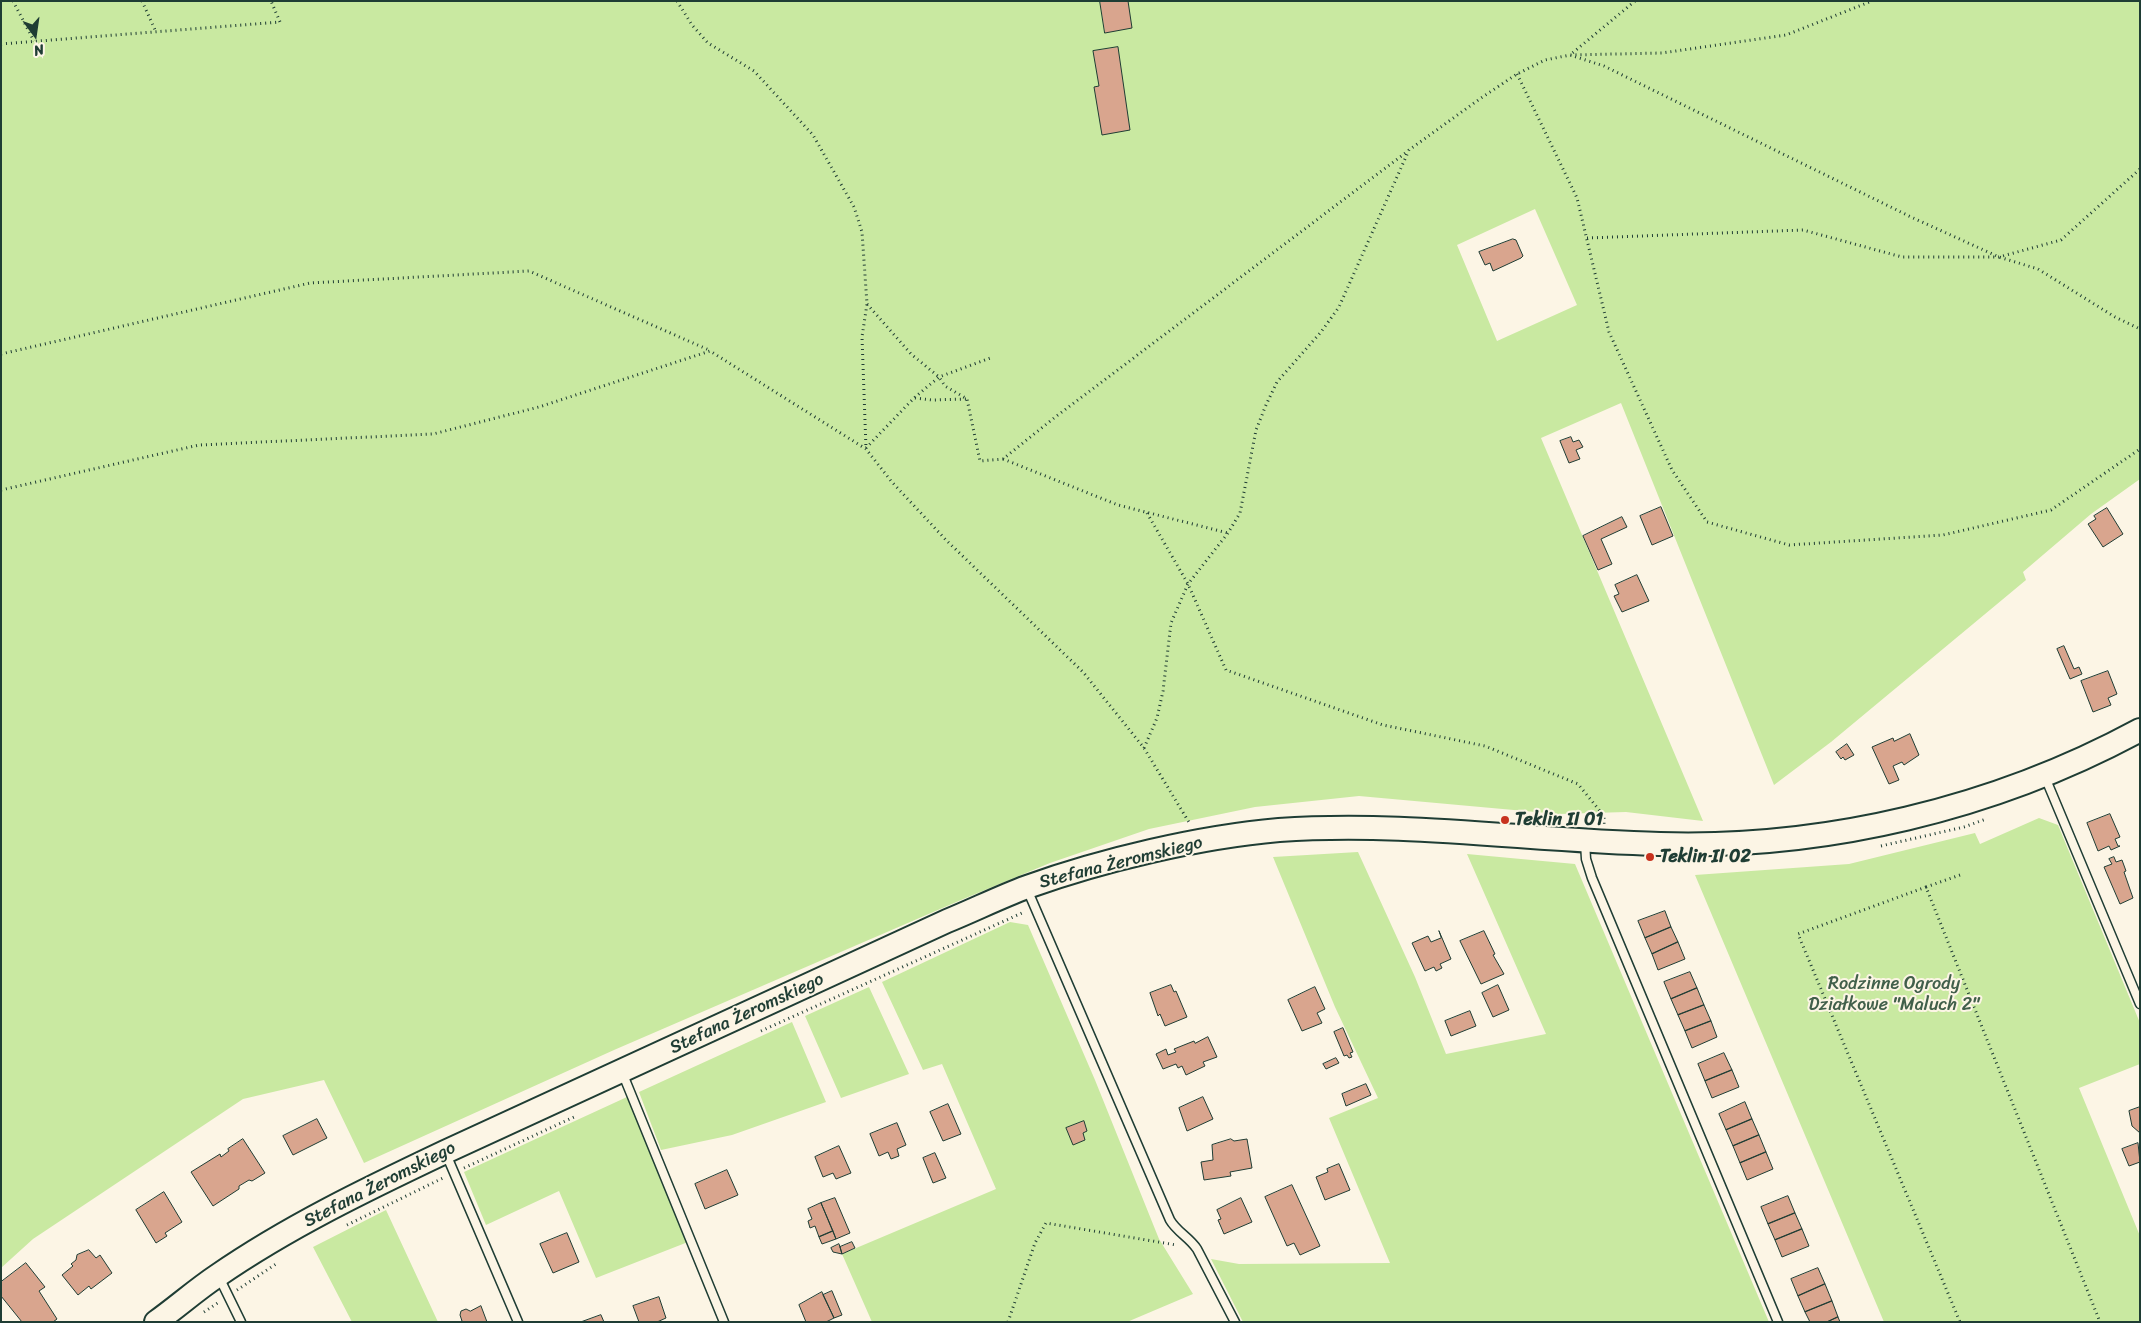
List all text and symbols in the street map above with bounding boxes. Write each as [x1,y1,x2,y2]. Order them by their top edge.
north arrow [10,10,60,60]
text: N [31,37,46,63]
place label: Teklin II 01 [1515,809,1603,831]
marker: Teklin II 01 [1499,814,1511,826]
street label: Stefana Żeromskiego [1037,832,1205,894]
place label: Teklin II 02 [1660,846,1751,868]
marker: Teklin II 02 [1644,851,1656,863]
street label: Stefana Żeromskiego [667,969,827,1059]
park label: Rodzinne Ogrody Działkowe "Maluch 2" [1809,973,1979,1016]
street label: Stefana Żeromskiego [300,1137,460,1233]

